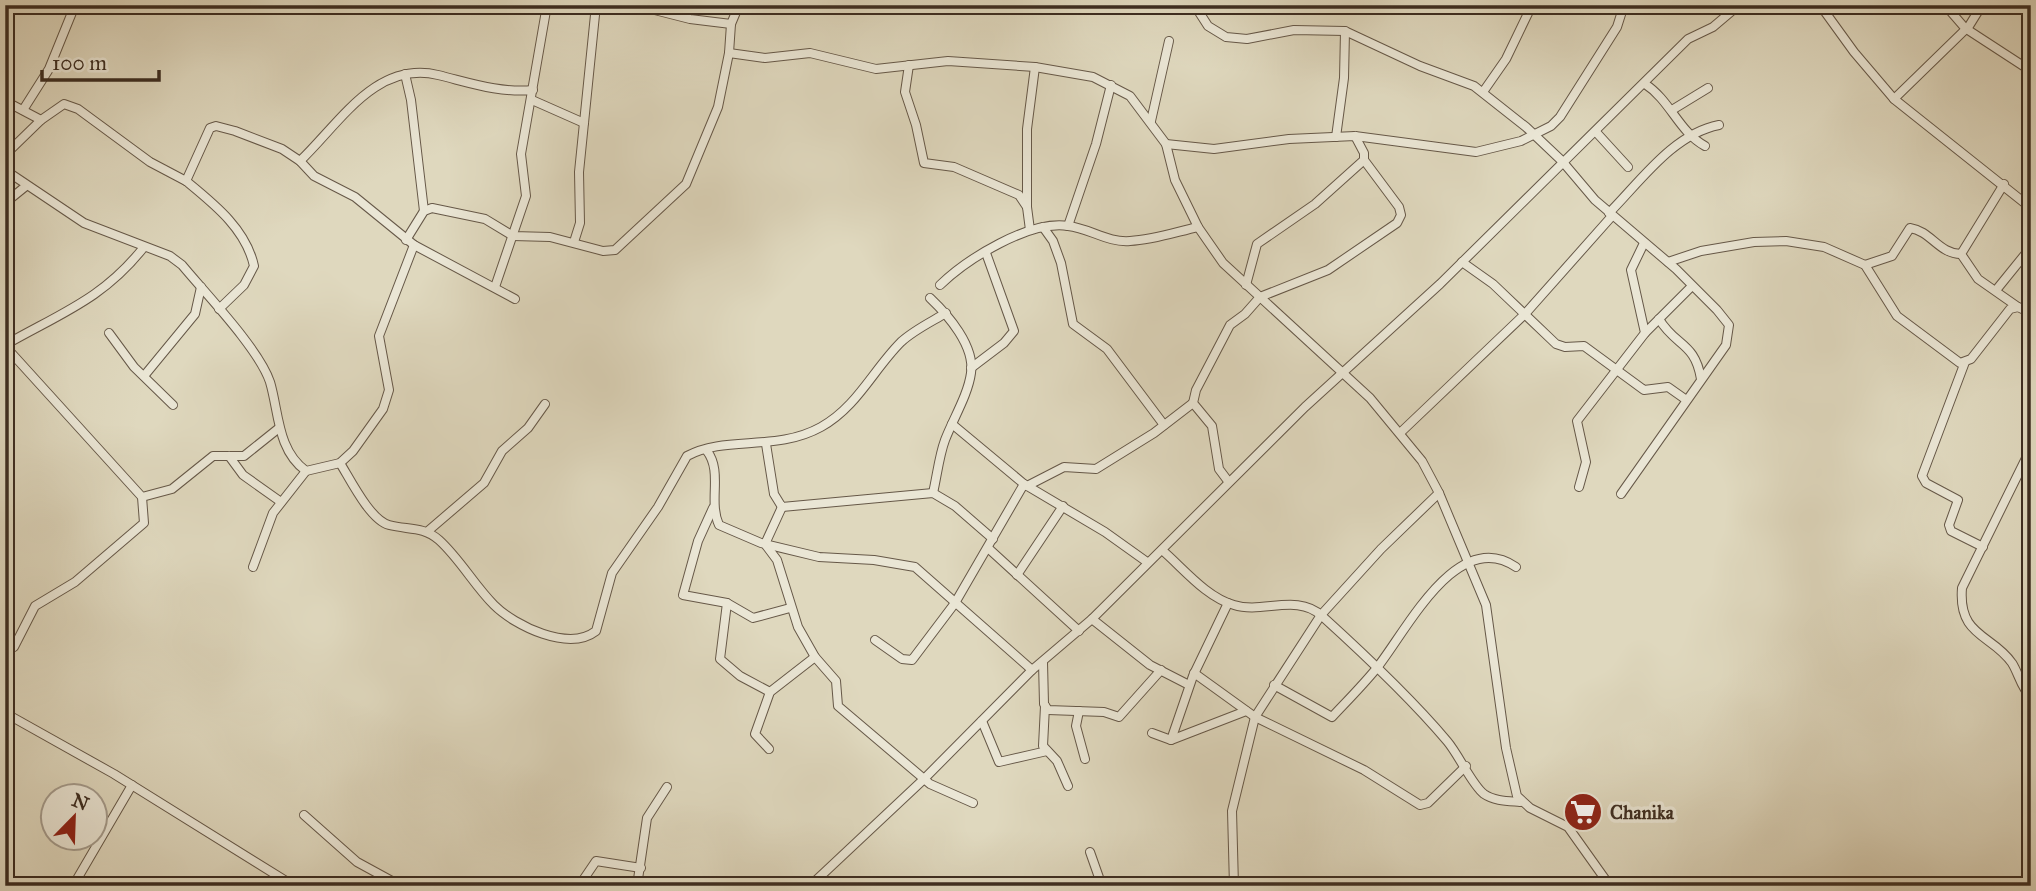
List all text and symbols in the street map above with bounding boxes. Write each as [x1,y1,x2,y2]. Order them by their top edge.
scale bar [42,38,159,82]
text: 100 m [52,50,107,76]
north arrow [38,782,108,852]
text: N [69,788,92,816]
supermarket icon: Chanika [1562,791,1604,833]
place label: Chanika [1610,801,1675,824]

